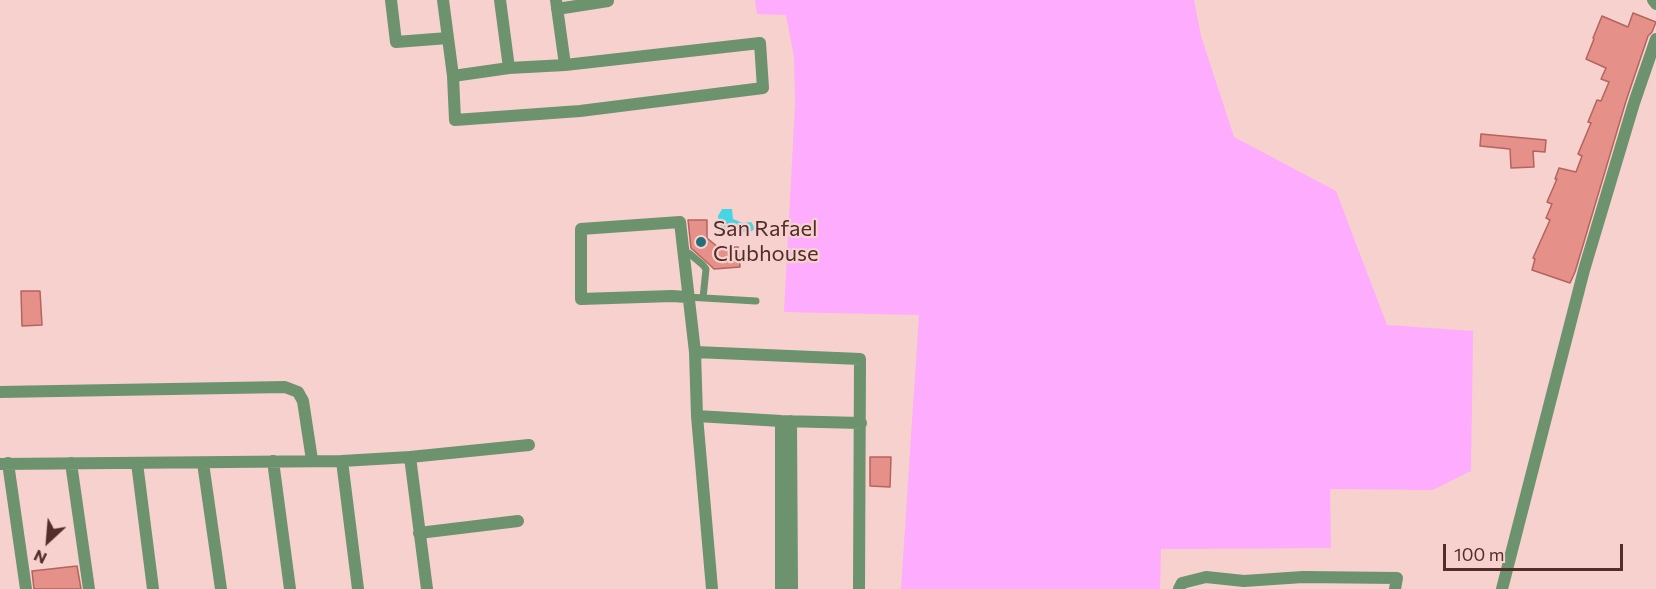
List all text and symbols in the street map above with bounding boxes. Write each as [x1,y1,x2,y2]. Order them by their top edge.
place label: San Rafael Clubhouse [713,216,819,268]
marker: San Rafael Clubhouse [694,235,708,249]
north arrow [18,511,78,571]
scale bar [1446,532,1626,570]
text: 100 m [1454,543,1504,565]
text: N [30,546,49,569]

